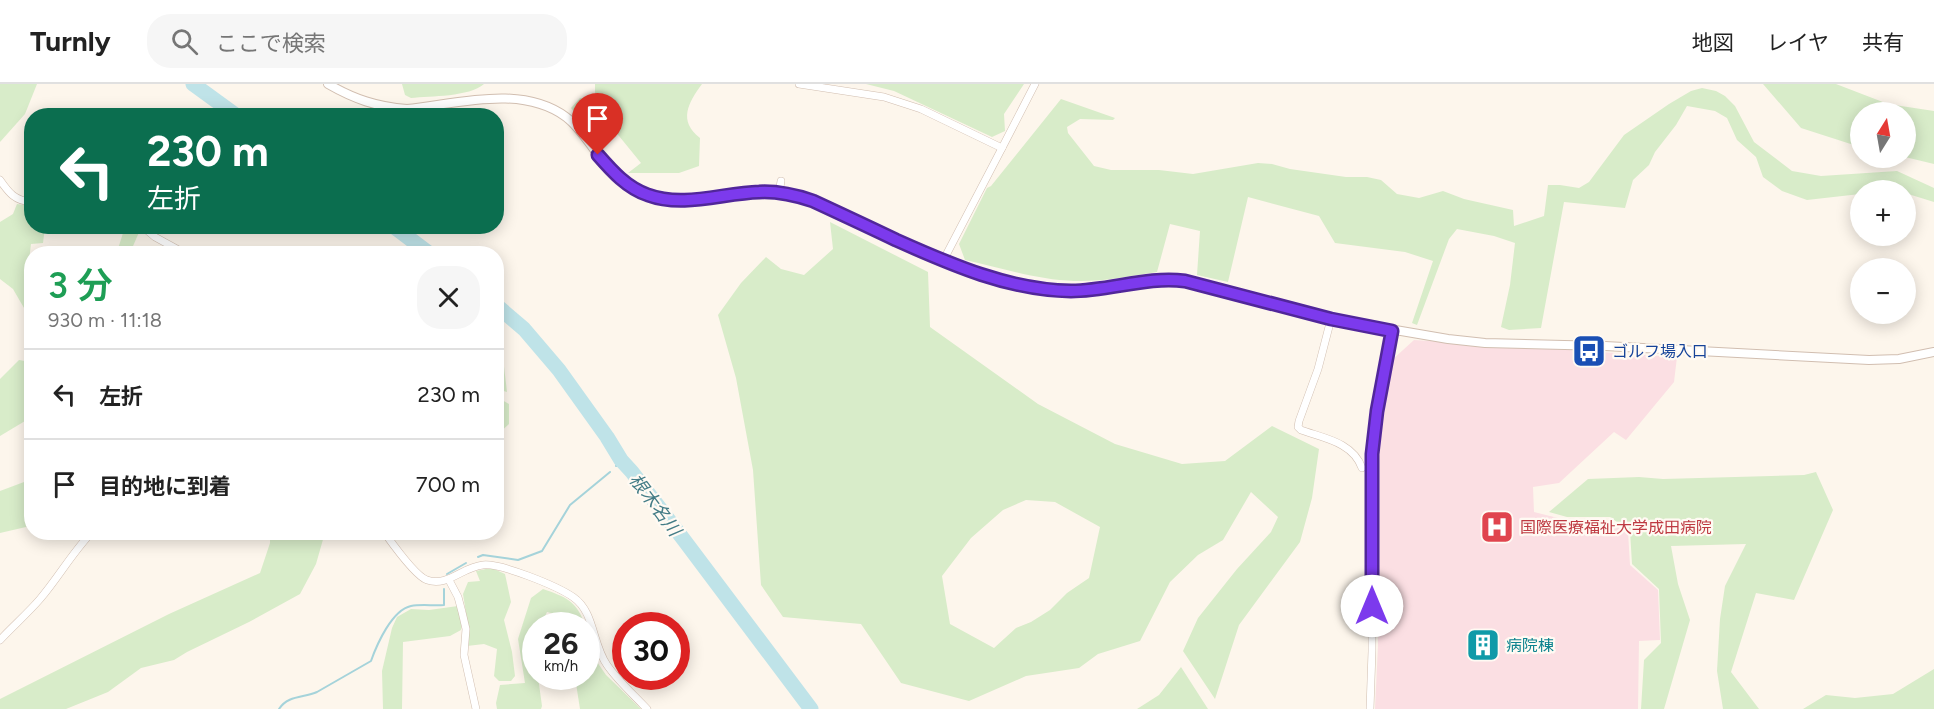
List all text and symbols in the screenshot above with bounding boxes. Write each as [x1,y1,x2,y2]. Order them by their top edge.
search box [147,14,567,68]
text: Turnly [30,24,111,58]
icon: search [168,25,201,58]
text: ここで検索 [216,30,326,57]
text: 地図 [1692,30,1734,55]
text: レイヤ [1767,30,1829,55]
text: 共有 [1862,30,1904,55]
pin [572,93,623,155]
icon: arrive [581,102,614,135]
north arrow [1850,102,1916,168]
map controls [1850,102,1916,324]
text: 230 m [147,126,269,177]
icon: left [48,132,126,210]
button: + [1850,180,1916,246]
text: 左折 [147,182,201,215]
button: − [1850,258,1916,324]
text: 3 分 [48,264,113,307]
button: close [417,266,480,329]
text: 930 m · 11:18 [48,308,162,332]
bus stop icon: ゴルフ場入口 [1571,333,1607,369]
place label: ゴルフ場入口 [1612,342,1708,361]
icon: left [48,378,81,411]
text: 230 m [417,381,480,408]
text: 左折 [99,383,143,410]
icon: arrive [48,468,81,501]
water label: 根木名川 [625,470,687,542]
text: 700 m [416,471,480,498]
text: 目的地に到着 [99,473,231,500]
hospital icon: 国際医療福祉大学成田病院 [1479,509,1515,545]
place label: 国際医療福祉大学成田病院 [1520,518,1712,537]
position arrow [1340,574,1404,638]
speed limit sign: 30 [612,612,690,690]
text: 26 [544,625,578,662]
building icon: 病院棟 [1465,627,1501,663]
place label: 病院棟 [1506,636,1554,655]
text: km/h [544,657,578,675]

